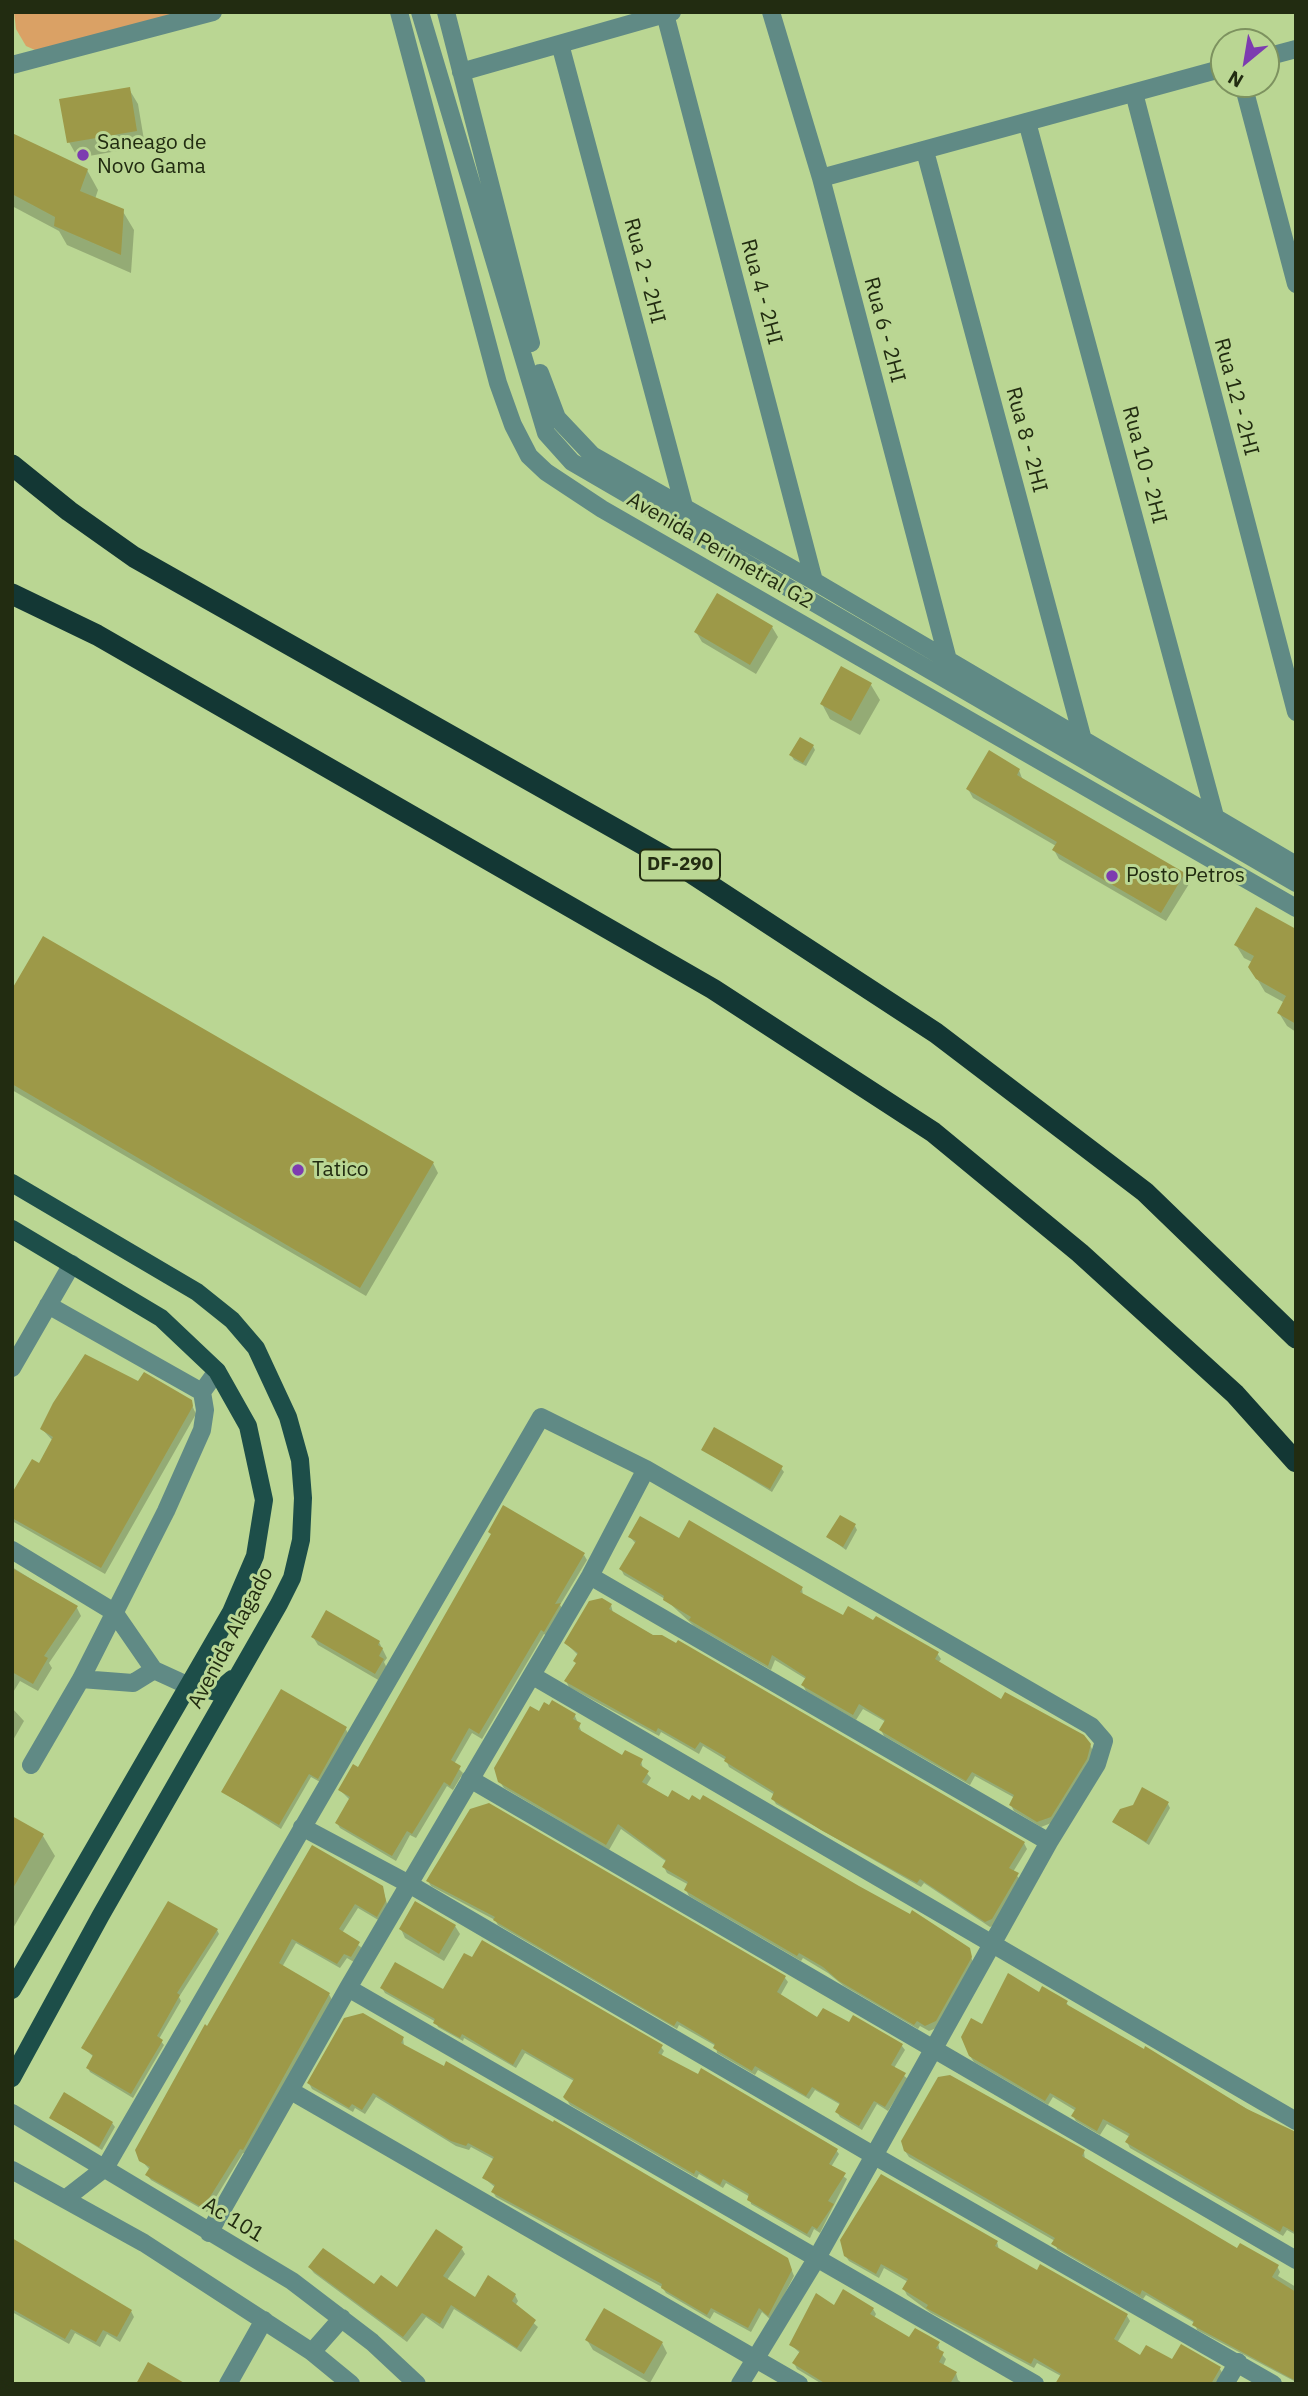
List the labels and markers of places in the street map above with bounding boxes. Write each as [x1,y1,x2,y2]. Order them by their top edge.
place label: Saneago de Novo Gama [97,130,206,180]
marker: Saneago de Novo Gama [75,147,91,163]
place label: Posto Petros [1126,863,1245,889]
marker: Posto Petros [1104,868,1120,884]
place label: Tatico [312,1157,369,1183]
marker: Tatico [290,1162,306,1178]

